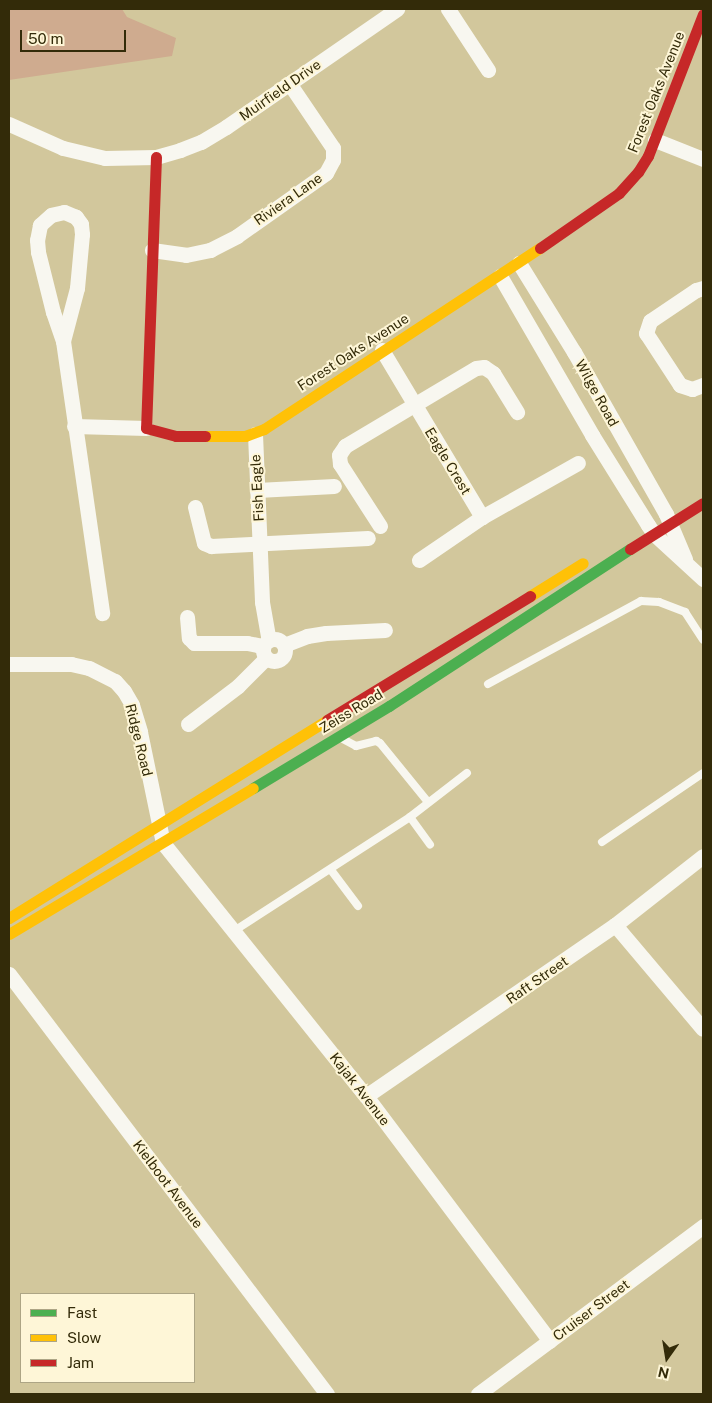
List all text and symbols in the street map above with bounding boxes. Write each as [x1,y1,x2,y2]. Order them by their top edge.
scale bar [22,20,129,52]
street label: Forest Oaks Avenue [624,29,688,155]
text: 50 m [28,30,63,47]
street label: Muirfield Drive [236,56,324,124]
street label: Riviera Lane [251,169,325,229]
street label: Forest Oaks Avenue [294,310,412,394]
street label: Wilge Road [572,356,622,430]
street label: Eagle Crest [421,424,475,498]
street label: Fish Eagle [247,454,267,522]
street label: Zeiss Road [316,686,386,736]
street label: Ridge Road [122,702,156,778]
street label: Raft Street [503,953,571,1007]
street label: Kajak Avenue [326,1049,394,1129]
street label: Kielboot Avenue [129,1137,207,1231]
street label: Cruiser Street [549,1276,633,1344]
legend [20,1293,195,1383]
text: Fast [67,1304,97,1321]
text: Slow [67,1329,101,1346]
north arrow [642,1333,692,1383]
text: Jam [67,1354,94,1371]
text: N [656,1364,671,1382]

